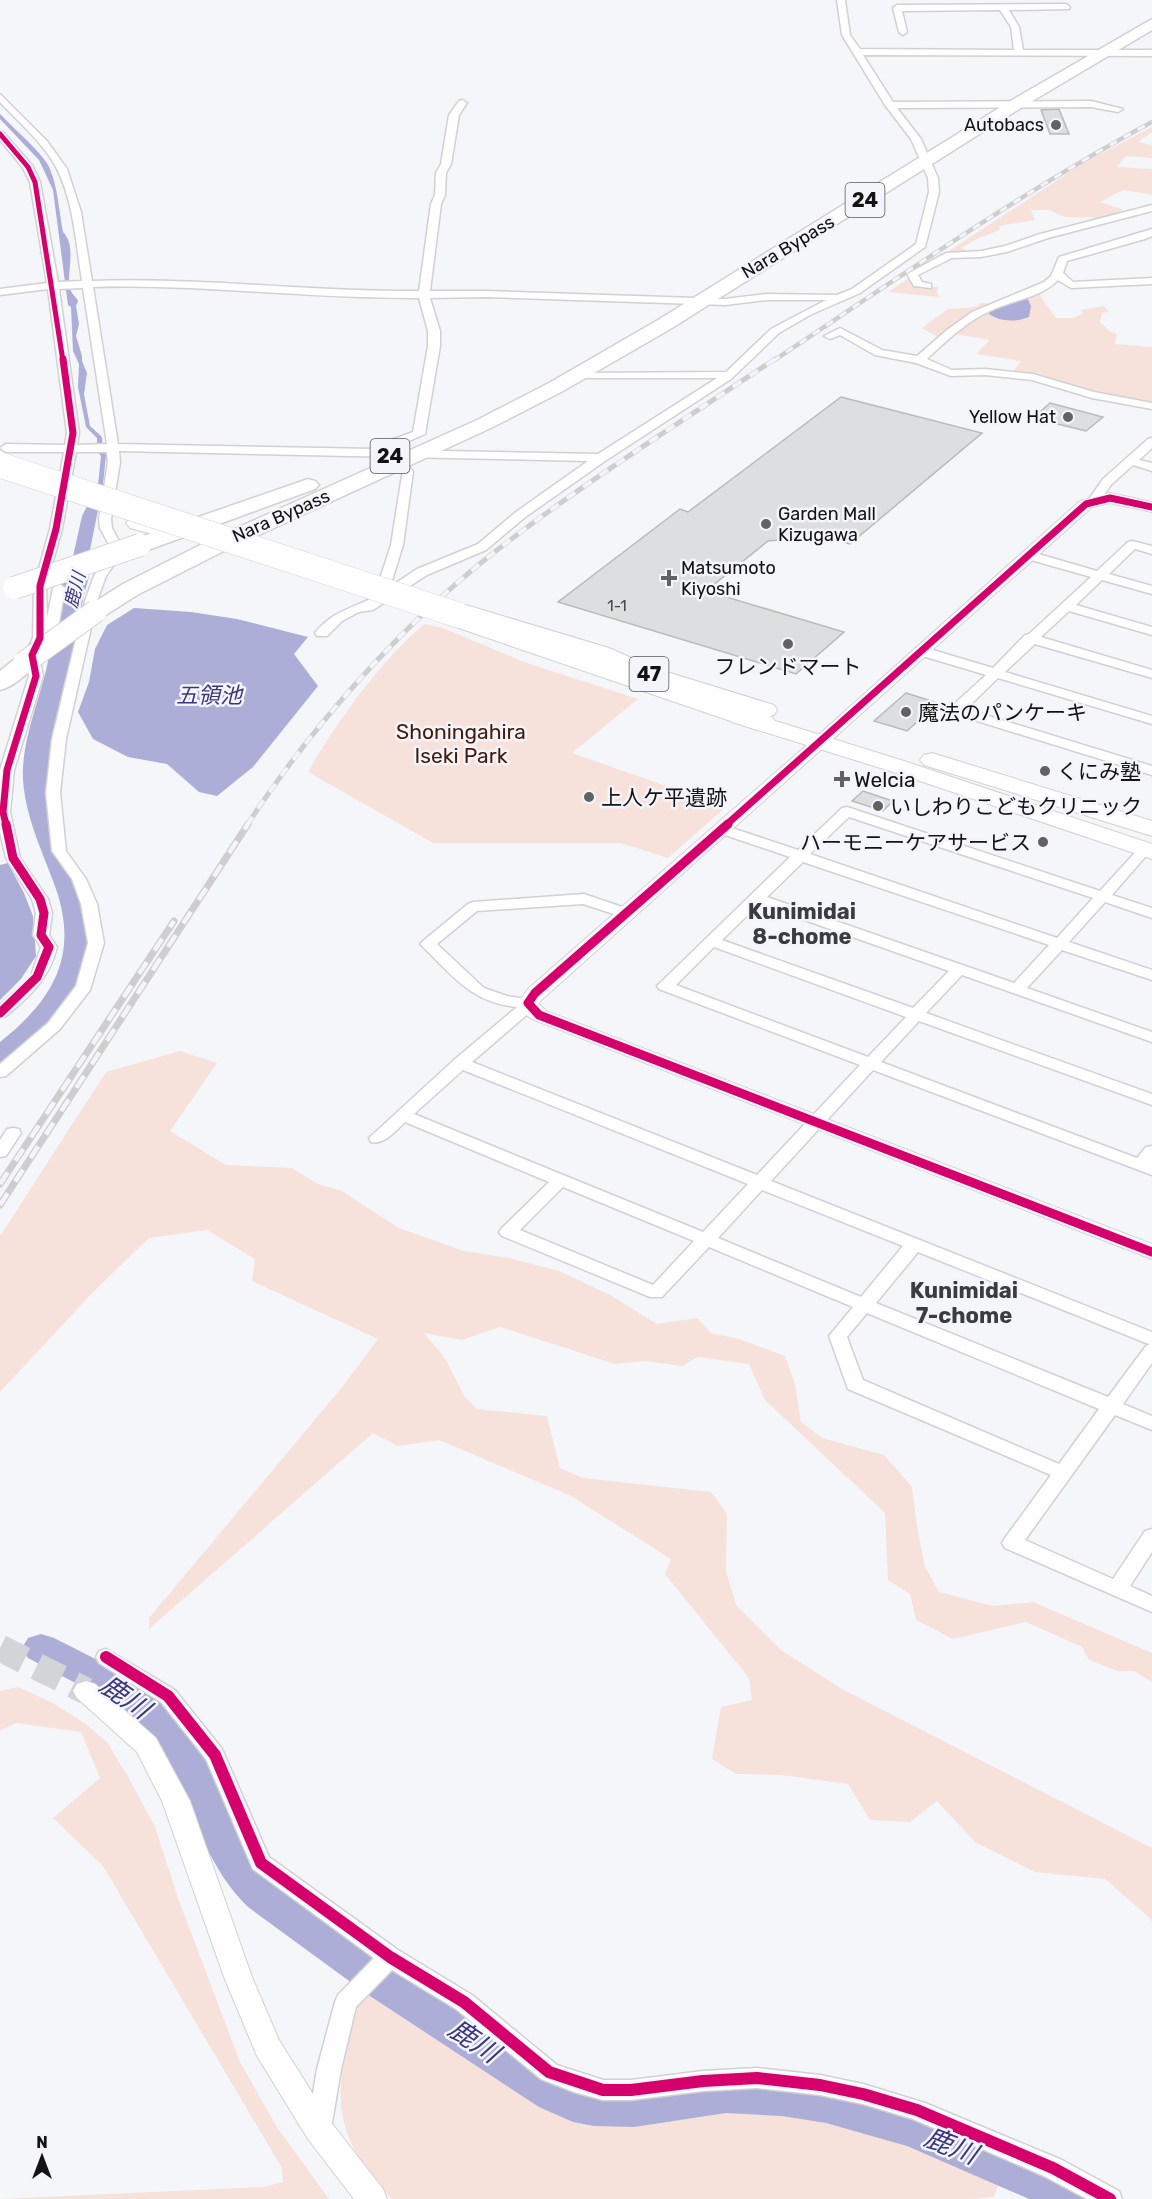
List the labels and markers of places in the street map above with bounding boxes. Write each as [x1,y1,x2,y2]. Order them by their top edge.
place label: Autobacs [964,114,1044,136]
marker: Autobacs [1049,118,1063,132]
place label: Yellow Hat [969,406,1056,428]
marker: Yellow Hat [1061,410,1075,424]
place label: Garden Mall Kizugawa [778,503,876,546]
marker: Garden Mall Kizugawa [759,517,773,531]
place label: Matsumoto Kiyoshi [681,557,776,600]
marker: Matsumoto Kiyoshi [662,571,676,585]
marker: フレンドマート [781,637,795,651]
place label: フレンドマート [715,654,862,679]
place label: 魔法のパンケーキ [918,700,1087,725]
marker: 魔法のパンケーキ [899,705,913,719]
place label: くにみ塾 [1057,759,1141,784]
marker: くにみ塾 [1038,764,1052,778]
place label: Welcia [854,767,916,792]
marker: Welcia [835,772,849,786]
place label: 上人ケ平遺跡 [601,785,727,810]
marker: 上人ケ平遺跡 [582,790,596,804]
place label: いしわりこどもクリニック [890,794,1142,819]
marker: いしわりこどもクリニック [871,799,885,813]
place label: ハーモニーケアサービス [800,830,1031,855]
marker: ハーモニーケアサービス [1036,835,1050,849]

